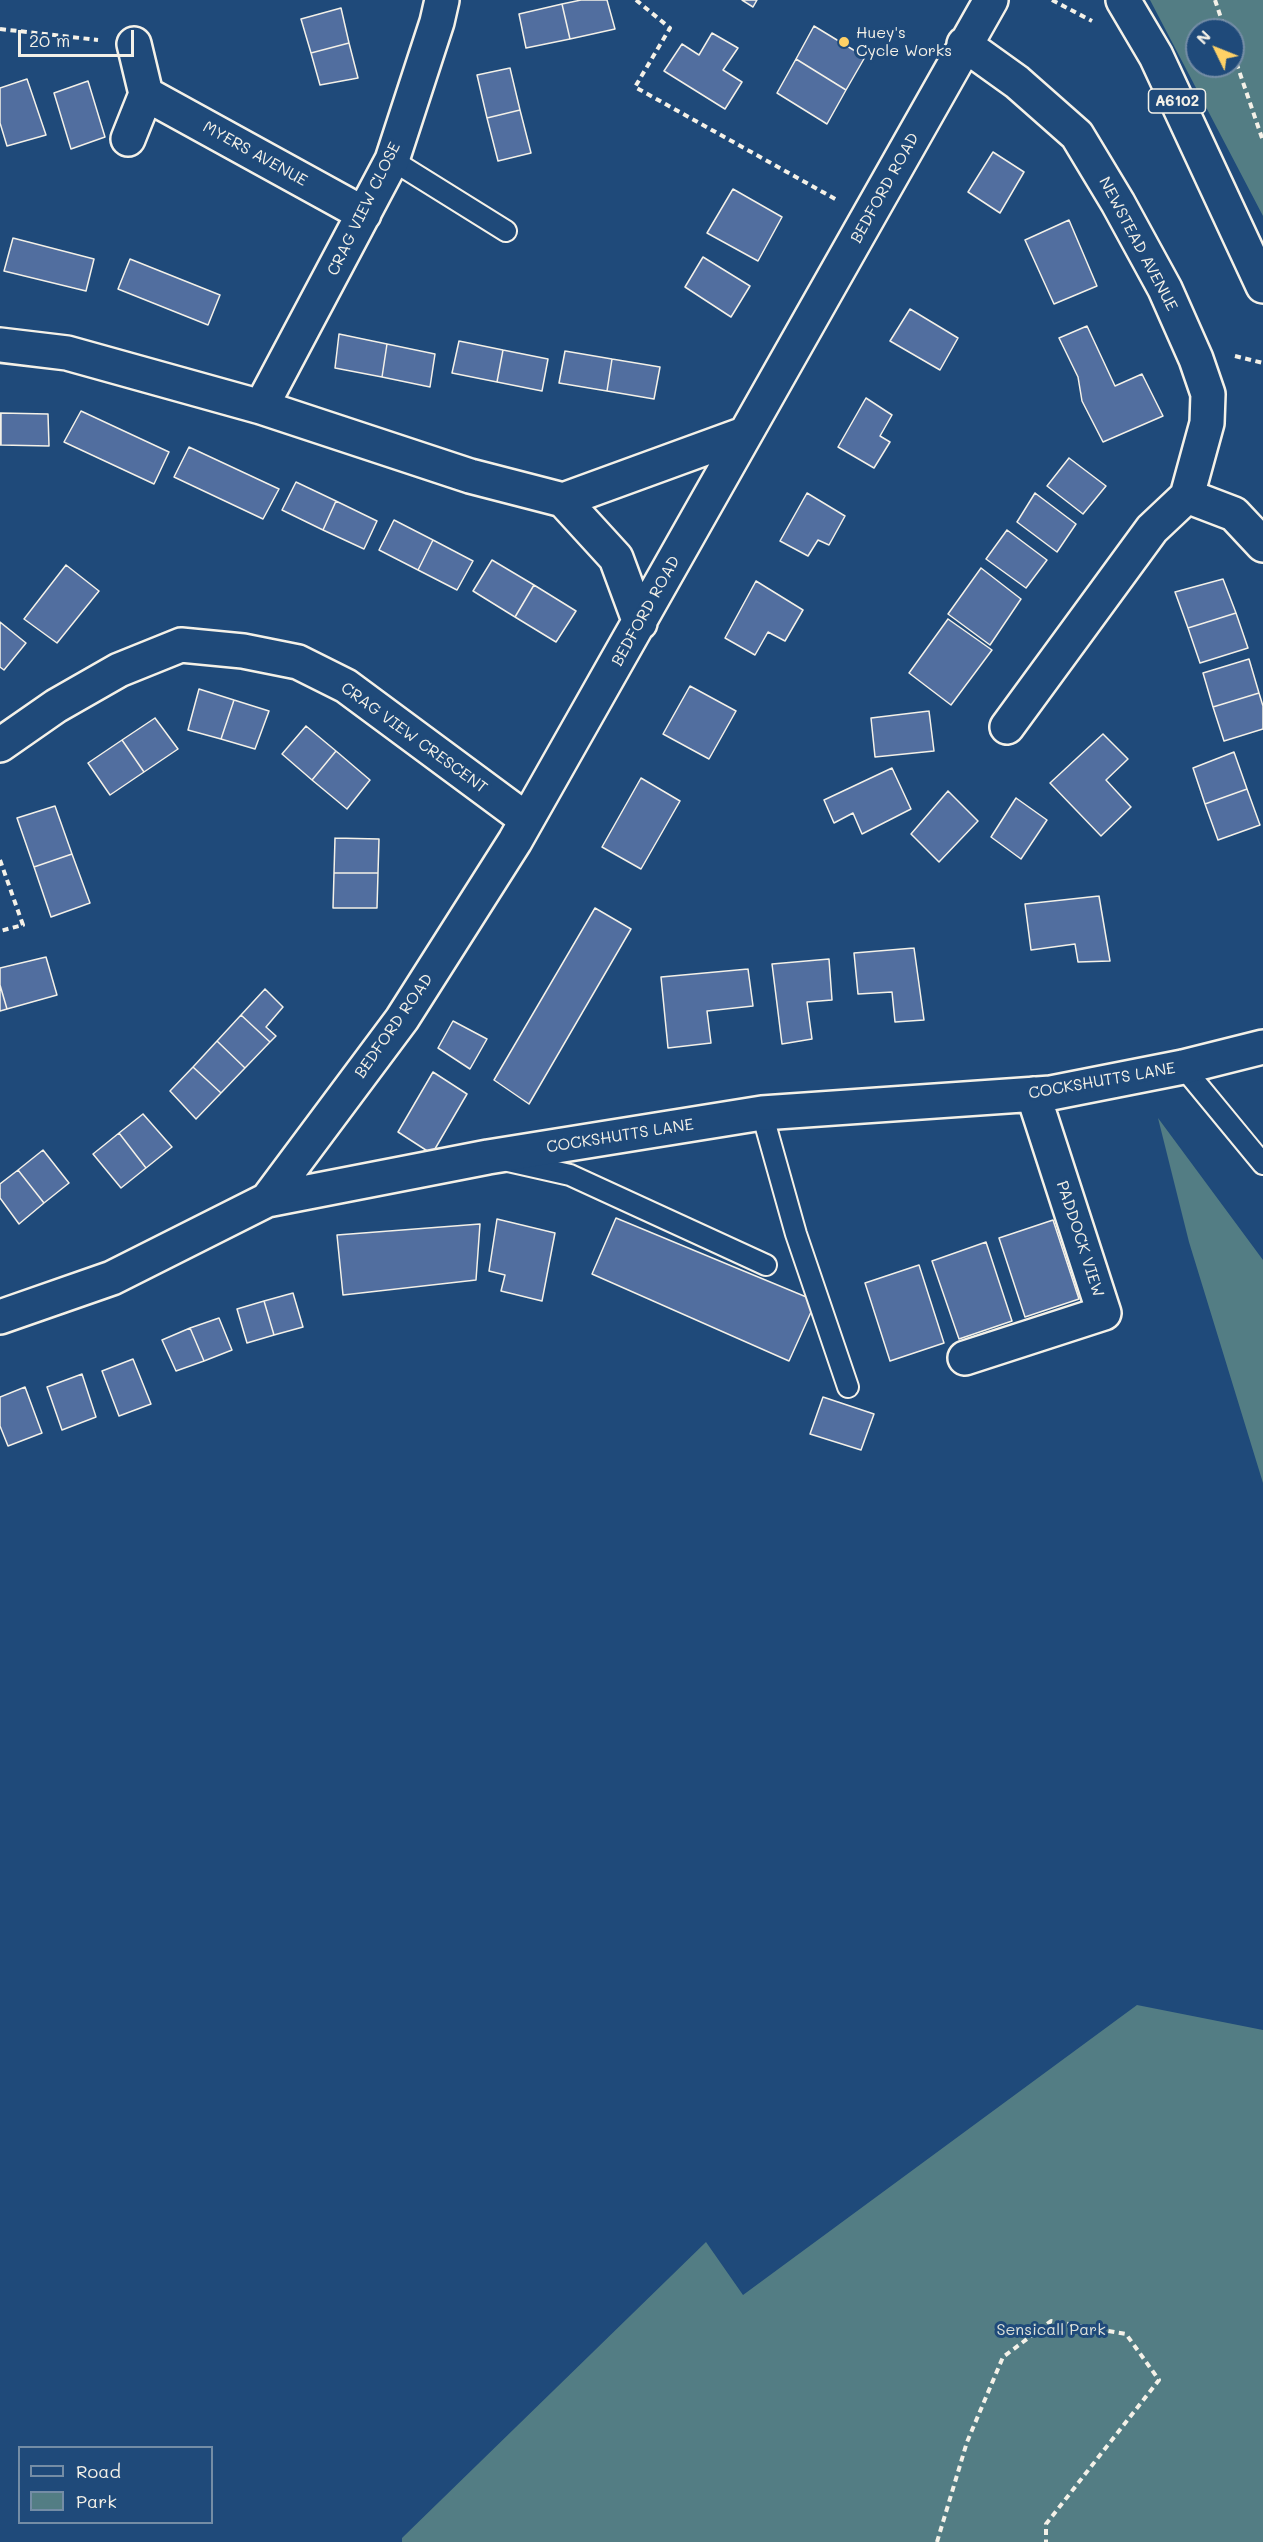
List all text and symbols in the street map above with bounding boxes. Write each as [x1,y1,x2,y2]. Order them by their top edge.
scale bar [21,18,136,56]
north arrow [1185,18,1245,78]
place label: Huey's Cycle Works [856,23,952,61]
text: N [1191,25,1215,48]
text: 20 m [29,28,70,52]
marker: Huey's Cycle Works [837,35,851,49]
road number: A6102 [1148,89,1206,113]
street label: MYERS AVENUE [199,117,311,191]
street label: BEDFORD ROAD [847,130,923,246]
street label: CRAG VIEW CLOSE [323,139,405,279]
street label: NEWSTEAD AVENUE [1095,174,1181,314]
street label: BEDFORD ROAD [608,553,684,669]
street label: CRAG VIEW CRESCENT [337,678,491,798]
street label: BEDFORD ROAD [351,970,437,1082]
street label: COCKSHUTTS LANE [1027,1059,1177,1103]
street label: COCKSHUTTS LANE [545,1115,695,1157]
street label: PADDOCK VIEW [1052,1178,1108,1300]
park label: Sensicall Park [996,2320,1106,2340]
legend [18,2446,213,2524]
text: Road [76,2459,121,2483]
text: Park [76,2489,117,2513]

